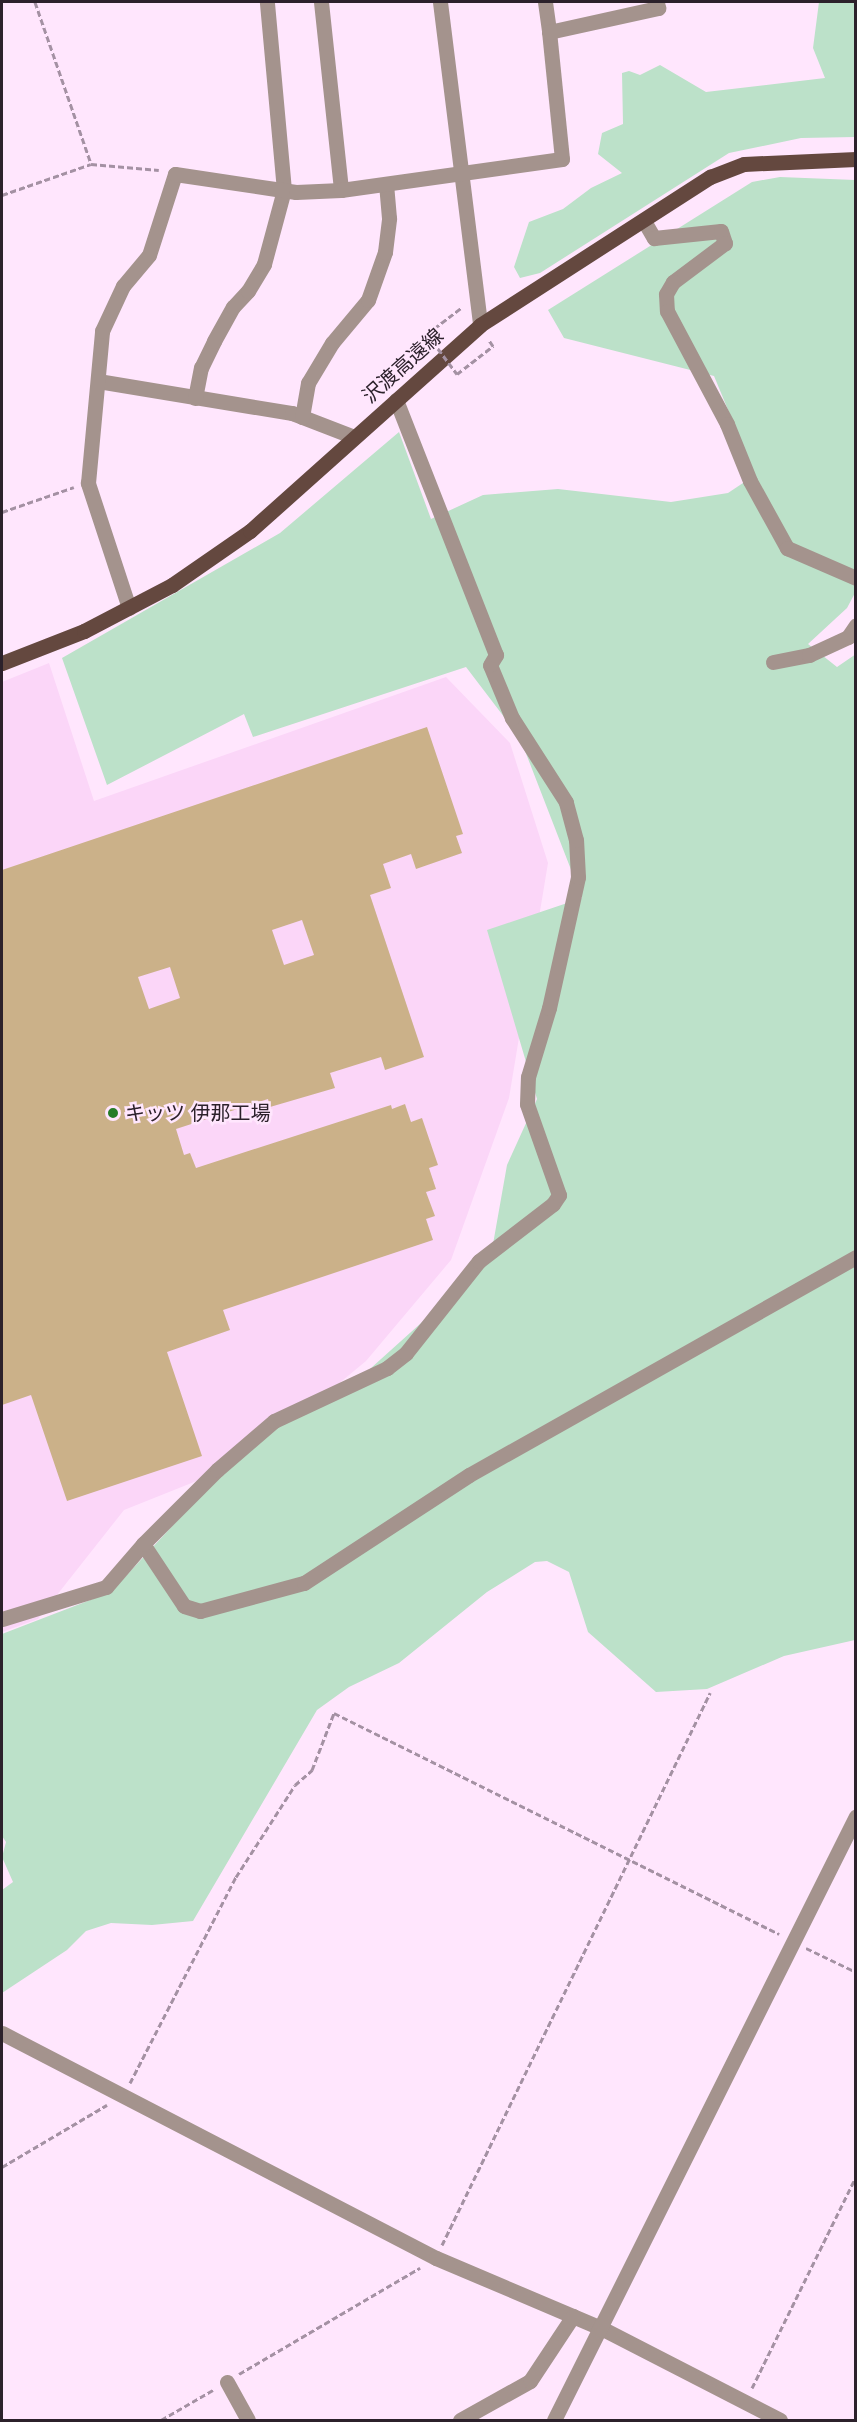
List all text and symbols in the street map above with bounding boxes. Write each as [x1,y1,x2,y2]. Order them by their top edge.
street label: 沢渡高遠線 [358,324,448,408]
place label: キッツ 伊那工場 [125,1101,271,1125]
marker: キッツ 伊那工場 [106,1106,120,1120]

